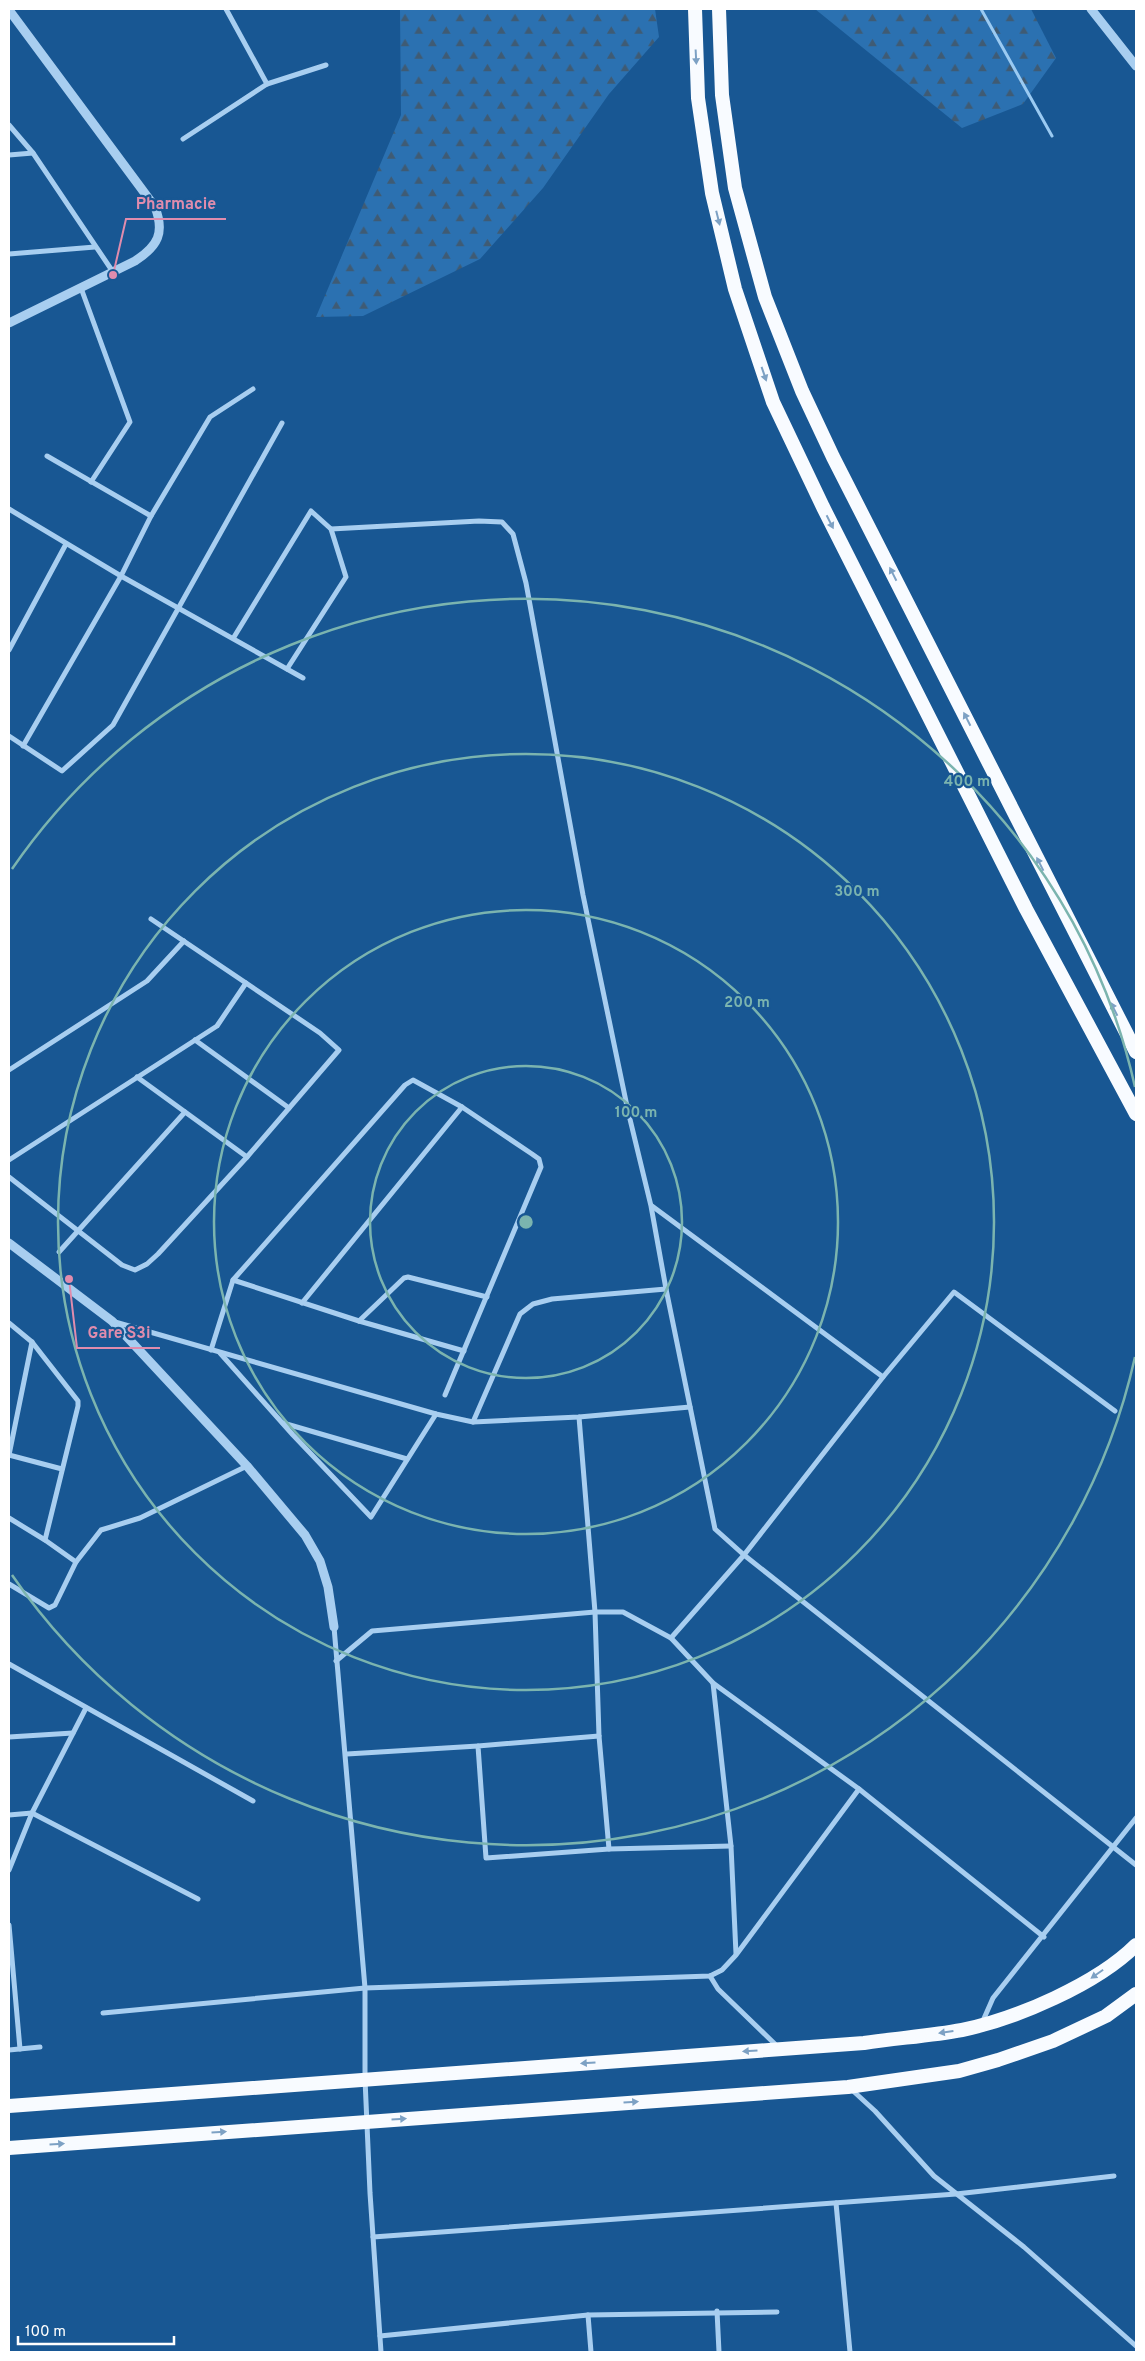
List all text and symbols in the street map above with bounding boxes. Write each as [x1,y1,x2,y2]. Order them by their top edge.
one-way arrow [693,50,701,66]
callout: Pharmacie [126,188,226,219]
text: Pharmacie [136,195,216,215]
one-way arrow [714,211,722,226]
one-way arrow [760,367,768,382]
one-way arrow [826,515,834,529]
one-way arrow [889,567,897,582]
one-way arrow [963,712,971,727]
text: 400 m [944,773,990,792]
one-way arrow [1036,857,1044,871]
text: 300 m [834,883,880,902]
text: 200 m [724,994,770,1013]
one-way arrow [1110,1002,1118,1016]
text: 100 m [615,1104,657,1123]
centre of rings [517,1213,535,1231]
callout: Gare S3i [77,1317,160,1348]
text: Gare S3i [87,1324,151,1344]
one-way arrow [1090,1969,1104,1979]
one-way arrow [938,2028,954,2036]
one-way arrow [742,2048,758,2056]
one-way arrow [580,2059,596,2067]
one-way arrow [623,2097,639,2105]
one-way arrow [391,2115,407,2123]
one-way arrow [212,2128,228,2136]
one-way arrow [50,2140,66,2148]
scale bar [18,2314,174,2346]
text: 100 m [25,2323,66,2342]

